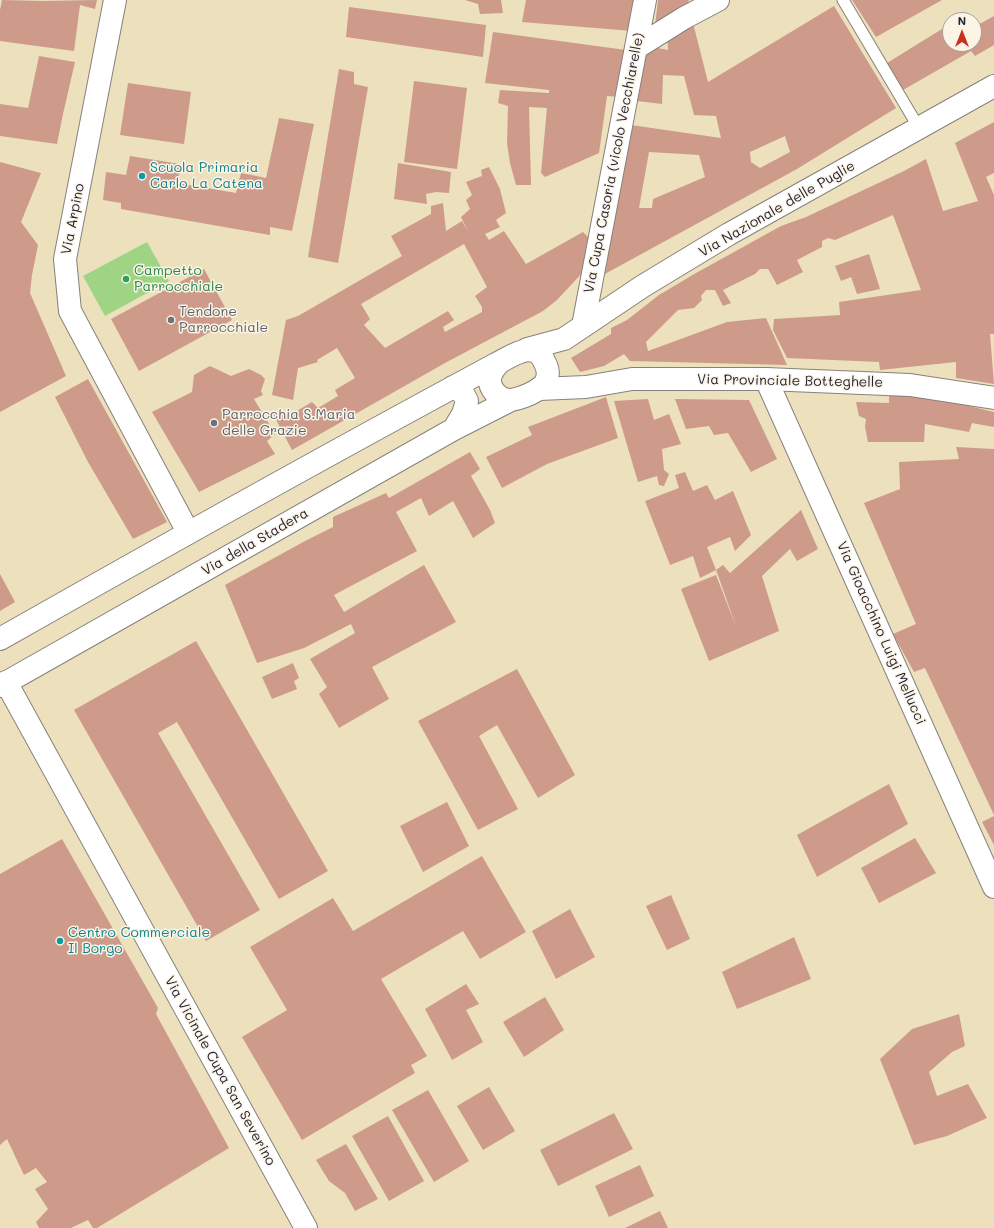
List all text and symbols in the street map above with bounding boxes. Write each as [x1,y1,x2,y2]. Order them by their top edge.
north arrow [942,12,982,52]
text: N [958,13,966,28]
street label: Via Cupa Casoria (vicolo Vecchiarelle) [580,31,648,295]
street label: Via Nazionale delle Puglie [696,157,858,261]
place label: Scuola Primaria Carlo La Catena [150,160,263,192]
marker: Scuola Primaria Carlo La Catena [137,171,147,181]
street label: Via Arpino [58,182,88,256]
place label: Campetto Parrocchiale [134,263,223,296]
marker: Campetto Parrocchiale [121,274,131,284]
place label: Tendone Parrocchiale [179,304,268,336]
marker: Tendone Parrocchiale [166,315,176,325]
street label: Via Provinciale Botteghelle [697,371,883,391]
place label: Parrocchia S.Maria delle Grazie [222,407,355,440]
marker: Parrocchia S.Maria delle Grazie [209,418,219,428]
street label: Via della Stadera [199,505,311,579]
street label: Via Gioacchino Luigi Mellucci [833,539,929,727]
place label: Centro Commerciale Il Borgo [68,925,210,958]
marker: Centro Commerciale Il Borgo [55,936,65,946]
street label: Via Vicinale Cupa San Severino [161,973,279,1169]

